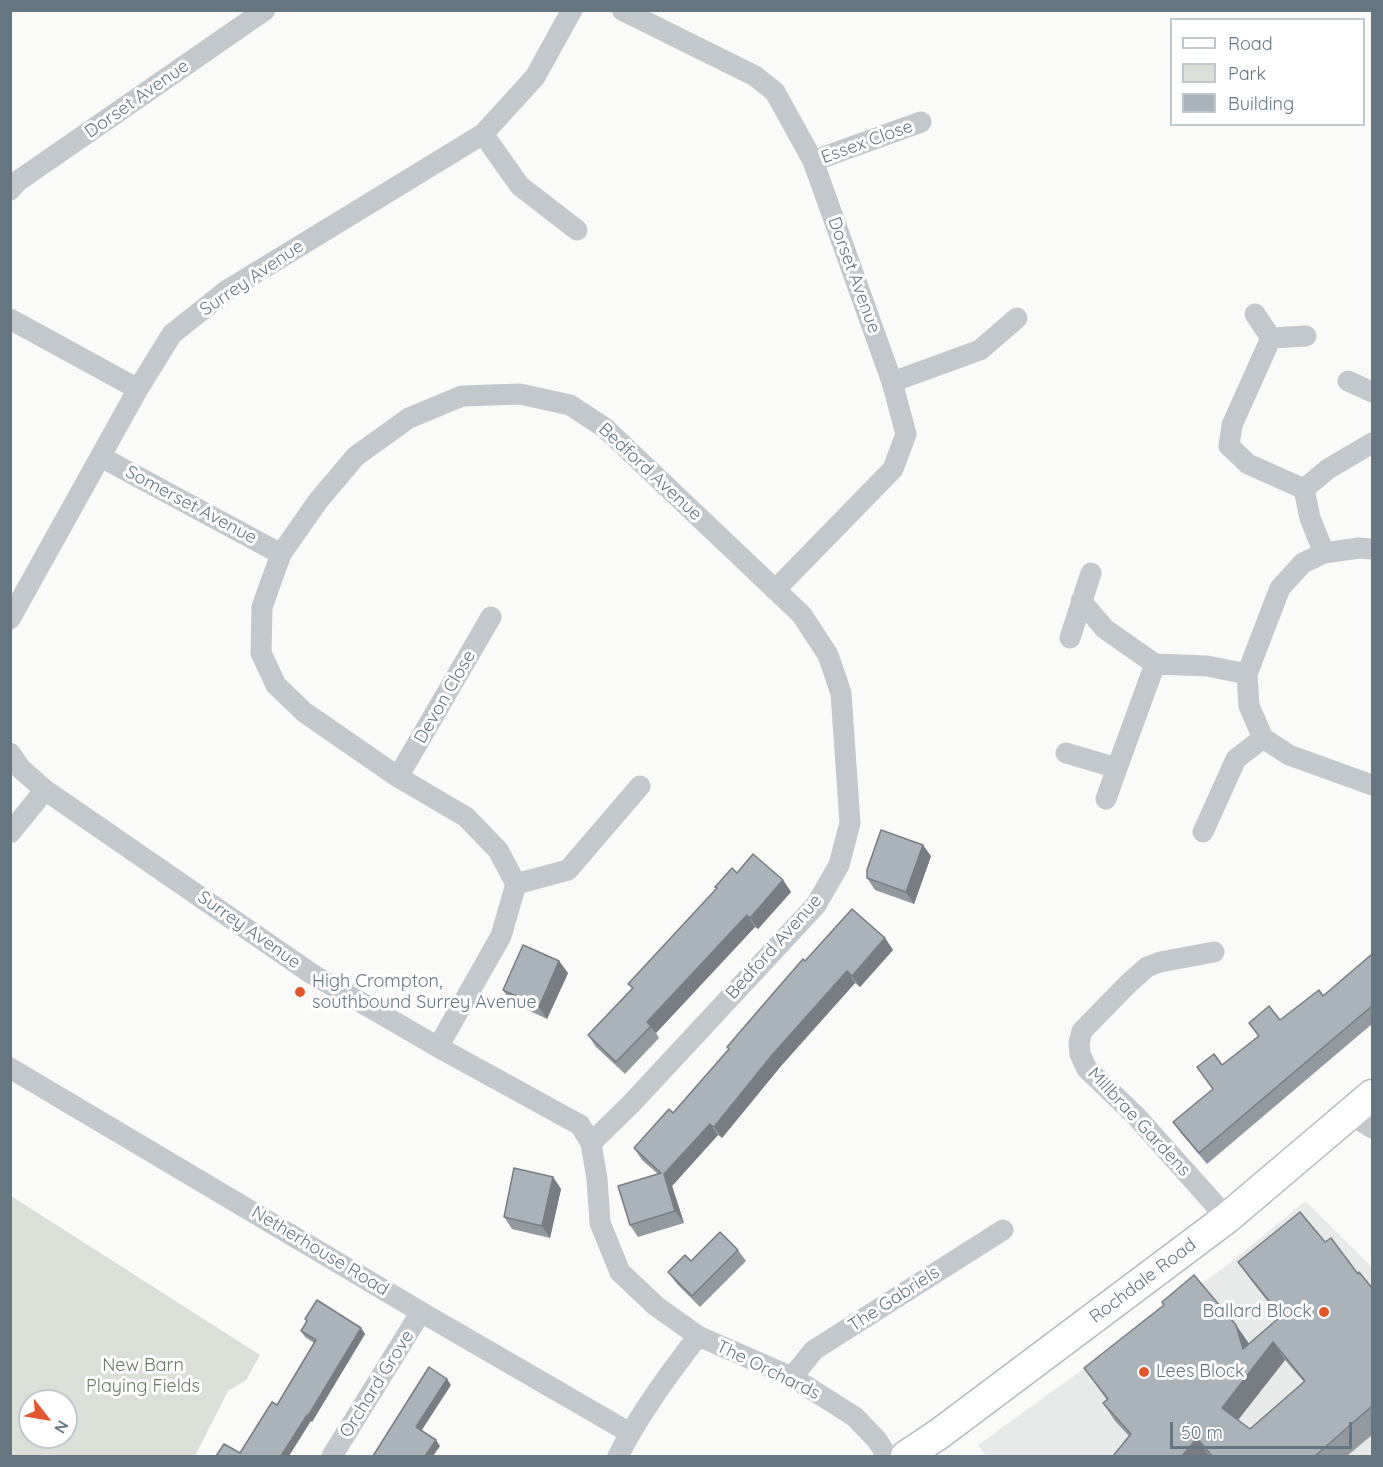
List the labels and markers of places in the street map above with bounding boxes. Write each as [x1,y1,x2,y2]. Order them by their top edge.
place label: High Crompton, southbound Surrey Avenue [312,971,537,1014]
marker: High Crompton, southbound Surrey Avenue [293,985,307,999]
place label: Ballard Block [1202,1301,1312,1323]
marker: Ballard Block [1317,1305,1331,1319]
place label: Lees Block [1156,1361,1245,1383]
marker: Lees Block [1137,1365,1151,1379]

